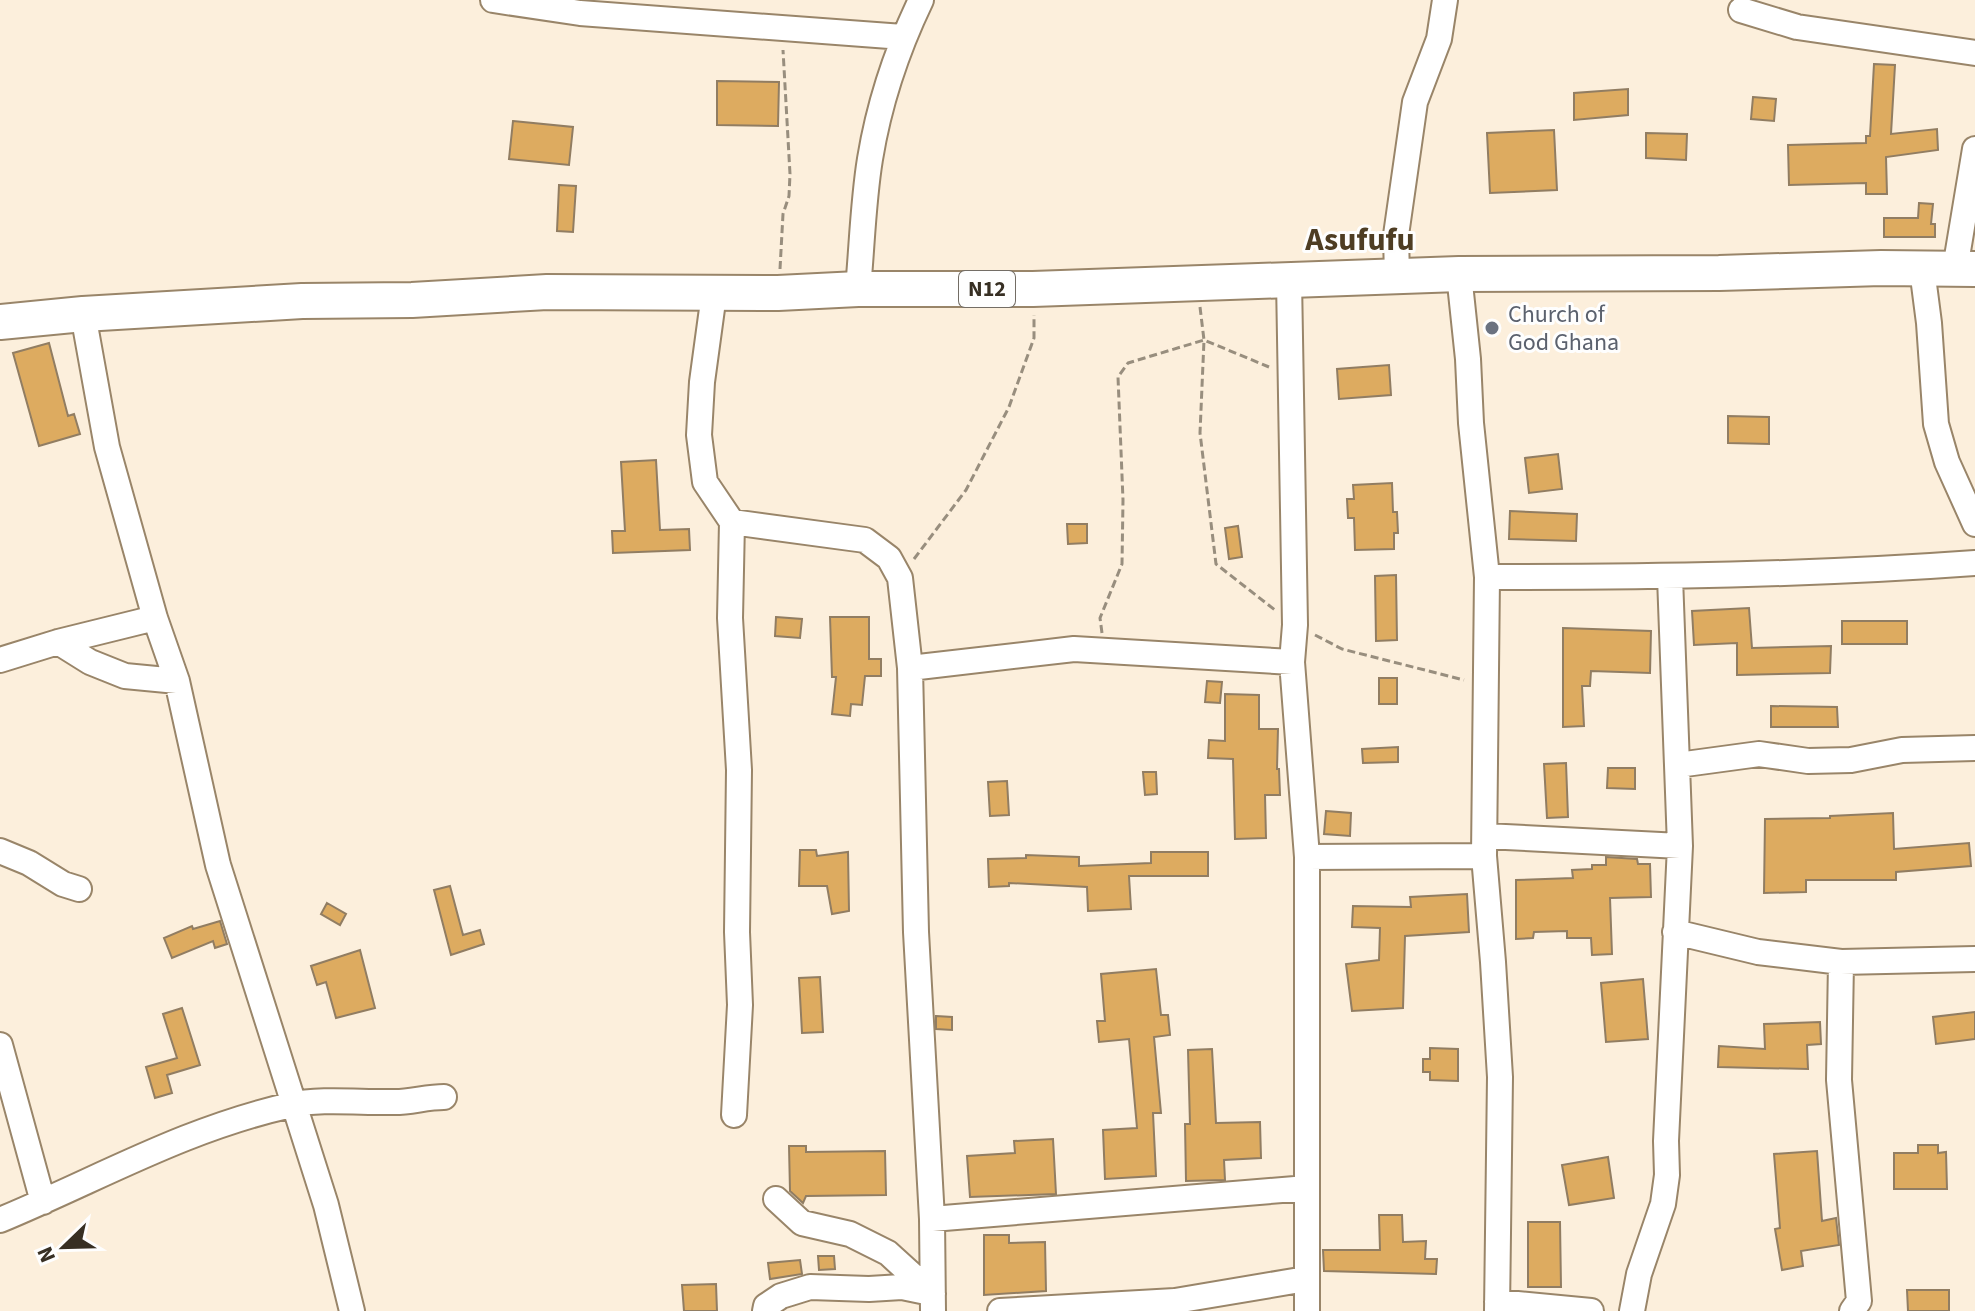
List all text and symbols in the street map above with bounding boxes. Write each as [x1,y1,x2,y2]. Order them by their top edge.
district label: Asufufu [1304,217,1415,263]
road number: N12 [959,271,1015,307]
place label: Church of God Ghana [1508,297,1619,360]
marker: Church of God Ghana [1483,319,1501,337]
north arrow [24,1207,104,1287]
text: N [29,1241,64,1267]

